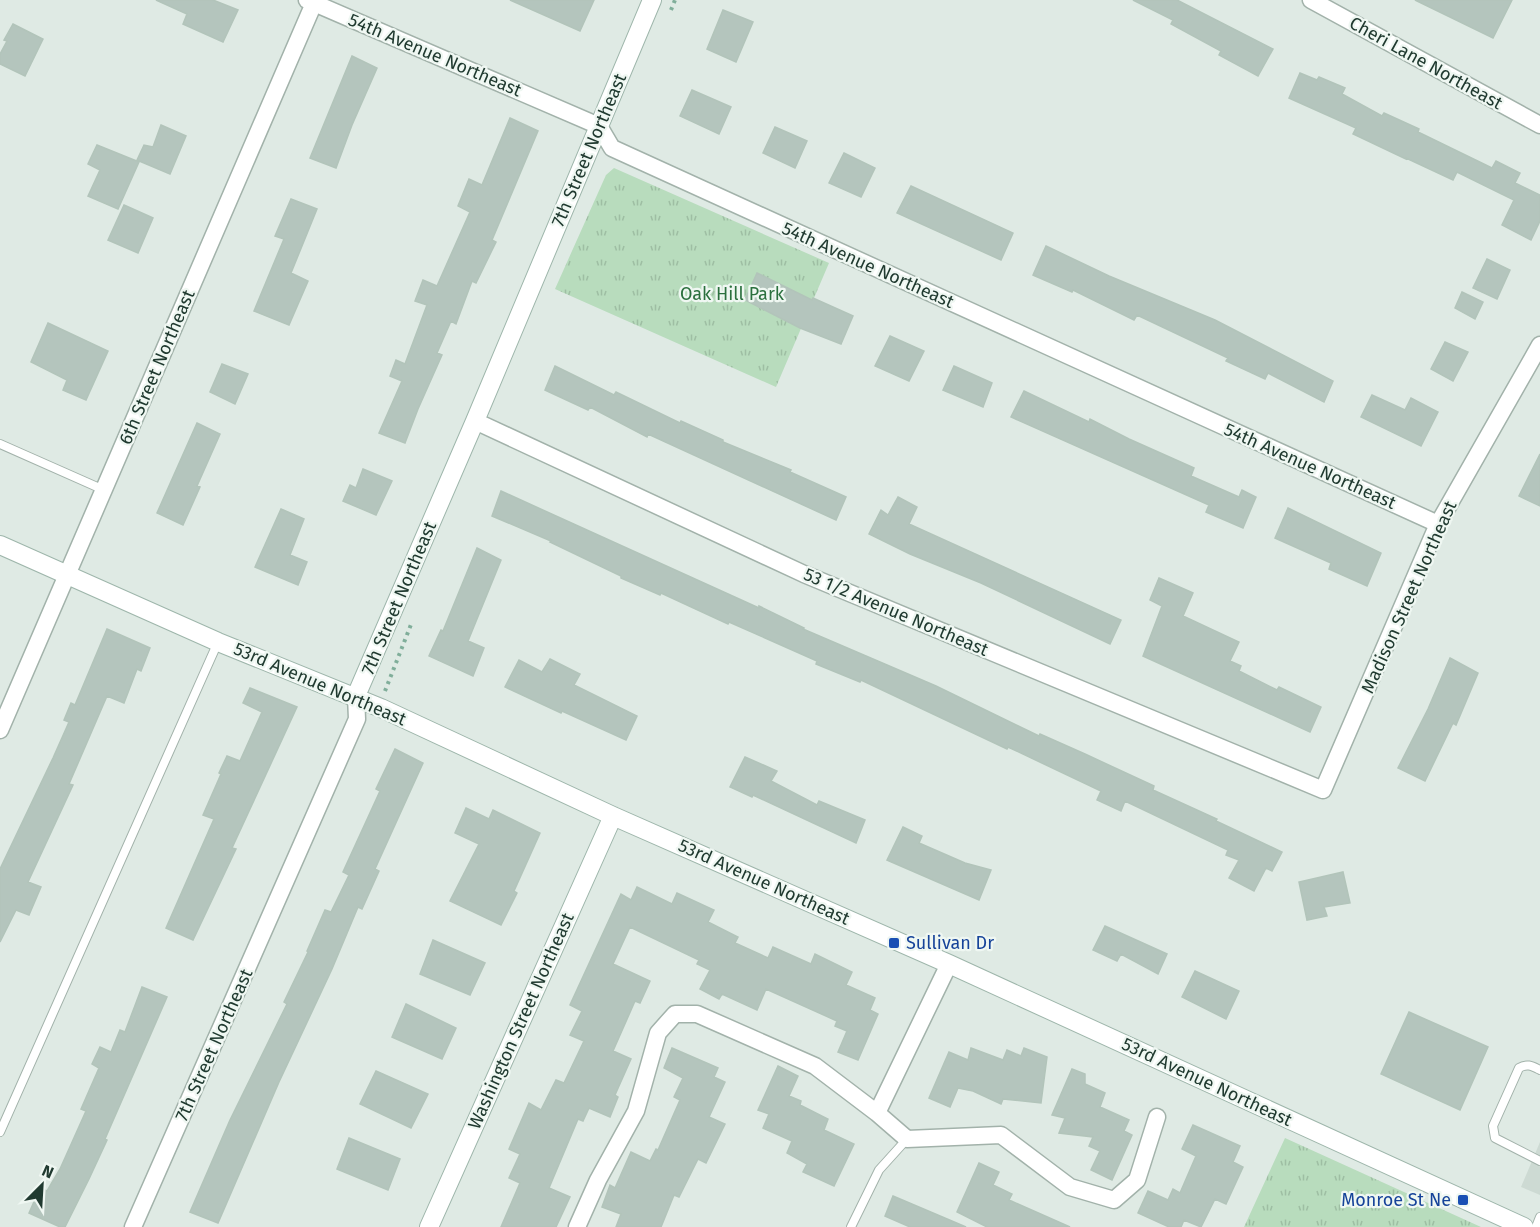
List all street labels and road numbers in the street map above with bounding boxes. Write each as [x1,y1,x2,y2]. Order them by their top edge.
street label: 54th Avenue Northeast [345,9,525,102]
street label: Cheri Lane Northeast [1346,12,1507,114]
street label: 7th Street Northeast [547,70,631,230]
street label: 54th Avenue Northeast [779,217,958,313]
street label: 6th Street Northeast [114,286,200,448]
street label: 54th Avenue Northeast [1221,418,1400,514]
street label: Madison Street Northeast [1357,497,1462,697]
street label: 7th Street Northeast [357,518,441,678]
street label: 53 1/2 Avenue Northeast [800,563,992,661]
street label: 53rd Avenue Northeast [230,638,410,731]
street label: 53rd Avenue Northeast [675,834,854,930]
street label: Washington Street Northeast [463,909,579,1133]
street label: 7th Street Northeast [171,965,258,1125]
street label: 53rd Avenue Northeast [1118,1033,1296,1131]

